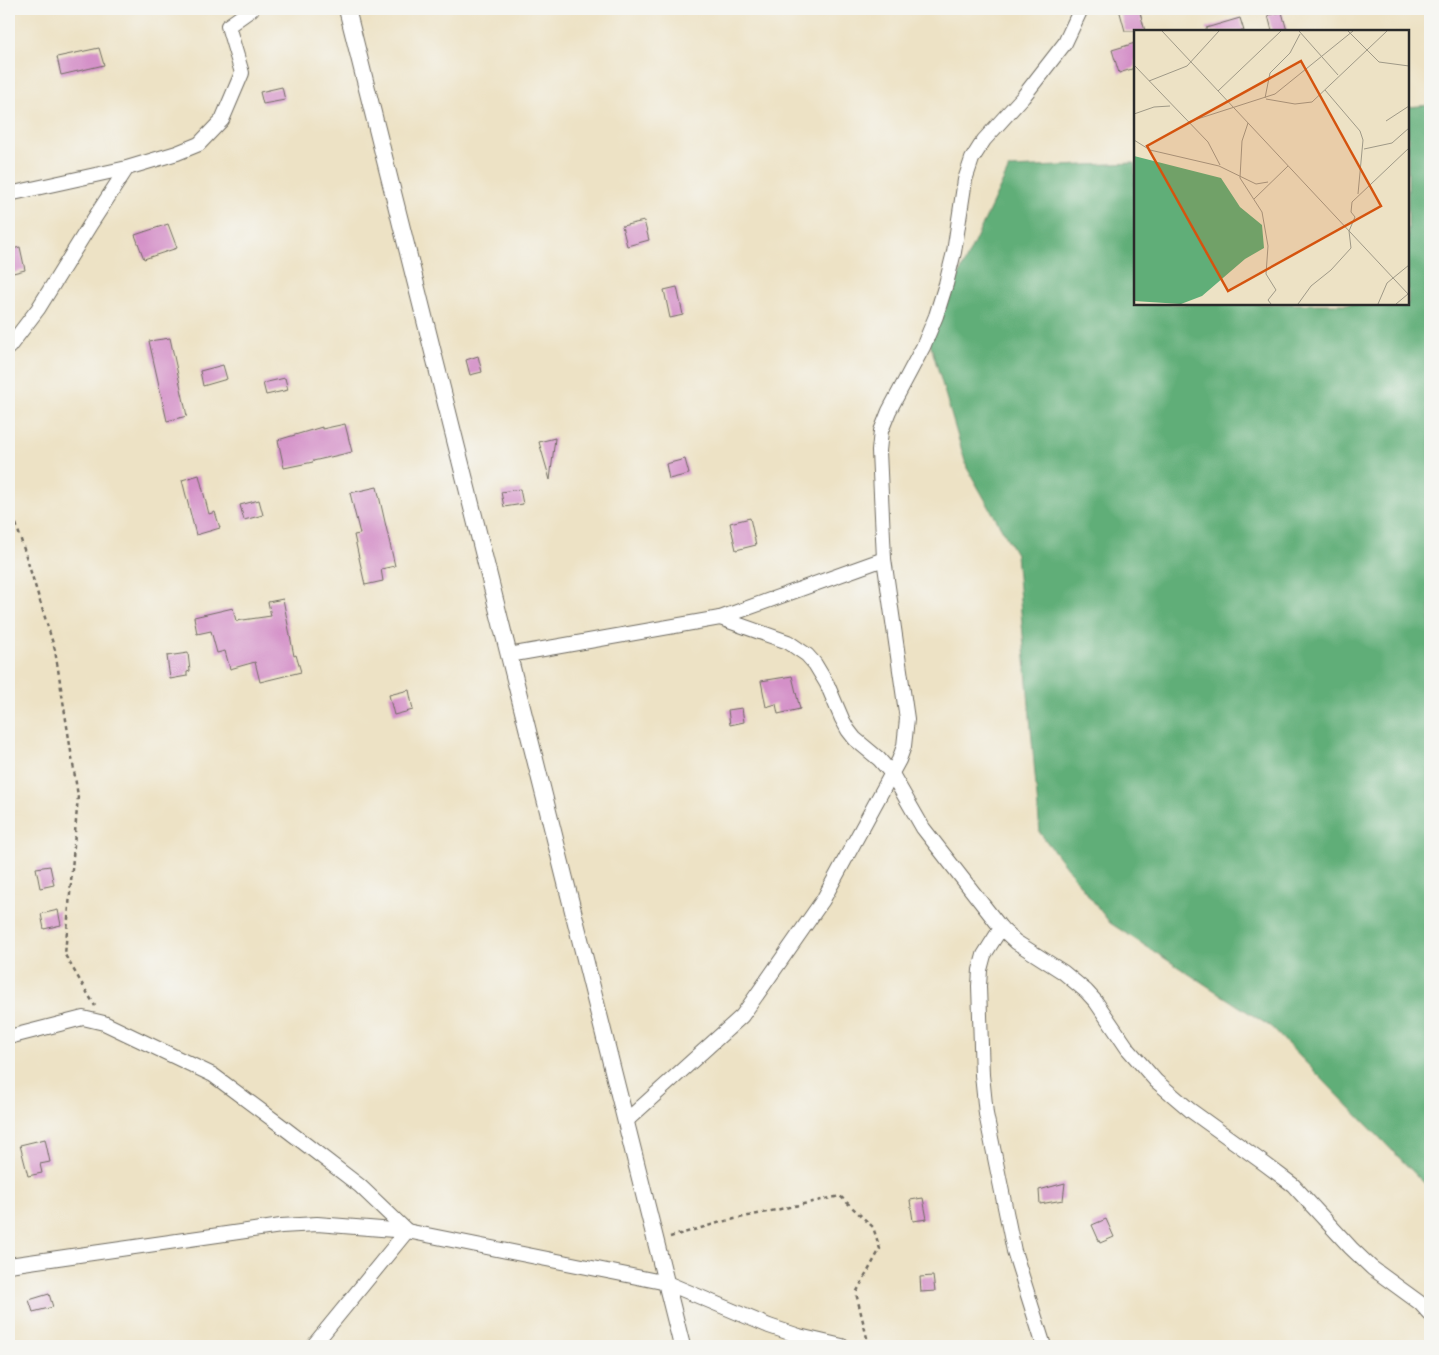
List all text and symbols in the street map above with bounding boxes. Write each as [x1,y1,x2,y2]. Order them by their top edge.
inset map [1134,30,1409,305]

